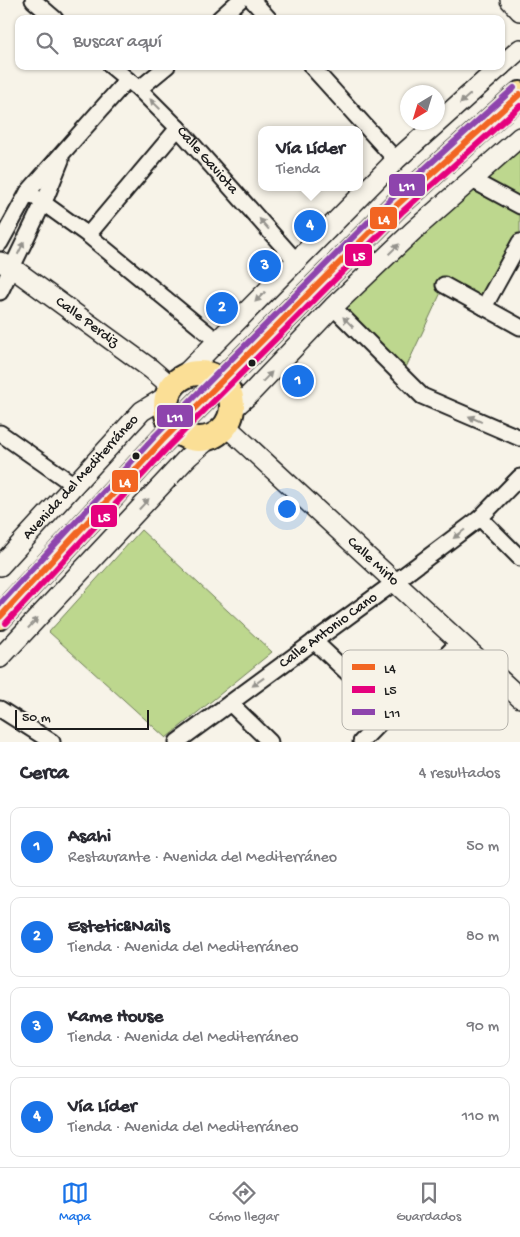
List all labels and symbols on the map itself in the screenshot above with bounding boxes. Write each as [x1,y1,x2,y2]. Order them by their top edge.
north arrow [400,85,445,130]
one-way arrow [458,93,471,104]
one-way arrow [149,98,161,110]
street label: Calle Gaviota [172,123,242,199]
line badge: L11 [388,173,426,197]
text: L11 [399,179,416,196]
line badge: L4 [369,206,398,230]
pin: 4 [294,207,326,245]
text: L4 [378,212,390,229]
one-way arrow [258,218,269,231]
one-way arrow [17,241,25,255]
line badge: L5 [344,243,373,267]
one-way arrow [388,243,400,255]
pin: 3 [249,247,281,285]
text: L5 [353,249,366,266]
pin: 2 [206,289,238,327]
one-way arrow [254,291,266,303]
street label: Calle Perdiz [52,293,123,352]
one-way arrow [342,316,354,328]
unlabelled marker [247,358,257,368]
pin: 1 [282,362,314,400]
one-way arrow [261,371,273,383]
line badge: L11 [156,404,194,428]
text: L11 [167,410,184,427]
street label: Avenida del Mediterráneo [19,411,143,544]
one-way arrow [468,415,482,423]
unlabelled marker [131,451,141,461]
line badge: L4 [111,469,139,493]
text: L4 [119,475,131,492]
your location [274,496,300,522]
one-way arrow [138,499,150,511]
line badge: L5 [90,504,118,528]
text: L5 [98,510,111,527]
one-way arrow [453,528,466,539]
street label: Calle Mirlo [343,533,403,590]
street label: Calle Antonio Cano [276,589,381,673]
one-way arrow [27,617,39,629]
legend [342,650,508,730]
text: L4 [384,661,396,678]
one-way arrow [252,677,265,688]
text: L5 [384,683,397,700]
text: L11 [384,706,400,723]
scale bar [15,707,149,730]

